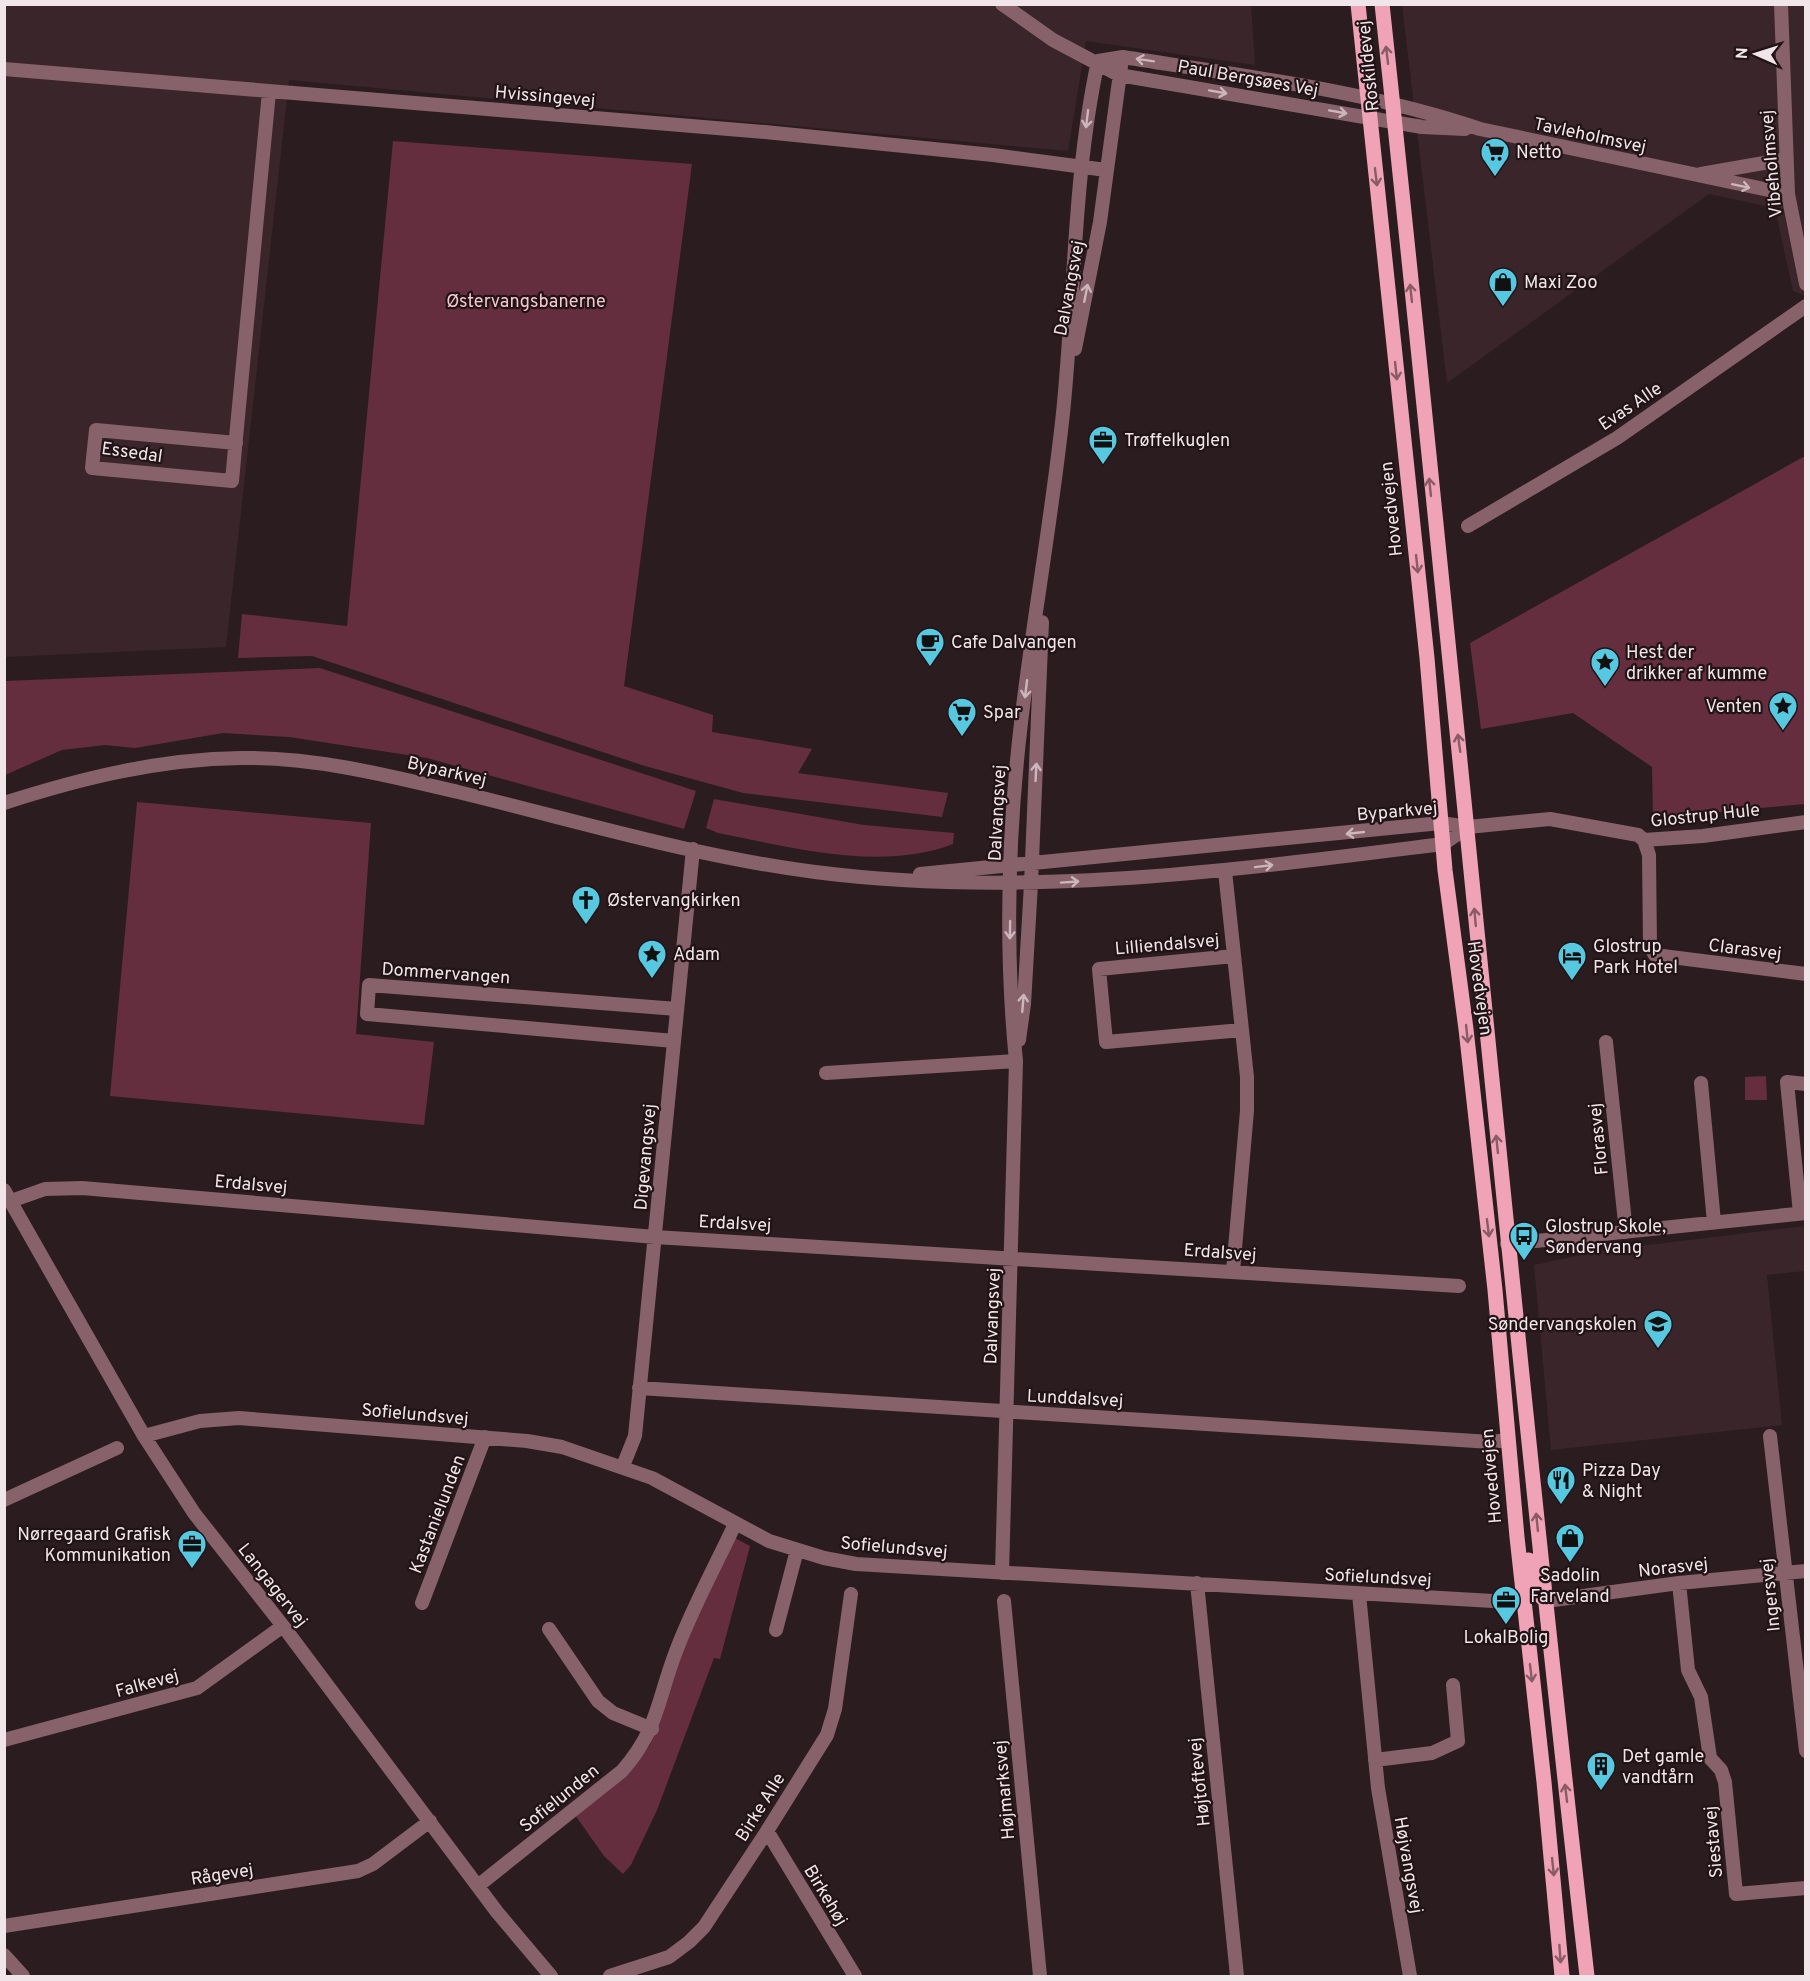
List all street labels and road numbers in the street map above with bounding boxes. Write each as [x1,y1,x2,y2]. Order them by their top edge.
street label: Roskildevej [1353,19,1386,113]
street label: Paul Bergsøes Vej [1176,56,1320,103]
street label: Hvissingevej [494,82,596,113]
street label: Vibeholmsvej [1756,109,1789,219]
street label: Tavleholmsvej [1531,113,1648,160]
street label: Dalvangsvej [1050,239,1091,338]
street label: Evas Alle [1595,378,1667,437]
street label: Essedal [100,438,164,469]
street label: Hovedvejen [1376,460,1409,557]
street label: Byparkvej [405,752,489,793]
street label: Dalvangsvej [984,764,1013,862]
street label: Byparkvej [1356,798,1438,827]
street label: Glostrup Hule [1649,799,1761,834]
street label: Lilliendalsvej [1114,929,1220,962]
street label: Clarasvej [1707,935,1783,966]
street label: Hovedvejen [1460,939,1497,1037]
street label: Dommervangen [381,959,511,990]
street label: Florasvej [1584,1102,1615,1176]
street label: Digevangsvej [630,1103,663,1211]
street label: Erdalsvej [213,1171,288,1200]
street label: Erdalsvej [698,1211,772,1238]
street label: Erdalsvej [1183,1239,1257,1268]
street label: Dalvangsvej [980,1267,1007,1365]
street label: Lunddalsvej [1026,1385,1124,1414]
street label: Sofielundsvej [360,1399,469,1432]
street label: Hovedvejen [1477,1427,1508,1524]
street label: Kastanielunden [405,1452,472,1577]
street label: Sofielundsvej [839,1532,948,1565]
street label: Langagervej [232,1539,312,1633]
street label: Norasvej [1637,1553,1709,1584]
street label: Ingersvej [1756,1557,1787,1633]
street label: Sofielundsvej [1324,1564,1432,1593]
street label: Falkevej [113,1665,182,1704]
street label: Højtoftevej [1184,1736,1217,1827]
street label: Højmarksvej [990,1739,1021,1841]
street label: Sofielunden [515,1760,605,1838]
street label: Birke Alle [731,1769,791,1846]
street label: Siestavej [1700,1805,1729,1879]
street label: Højvangsvej [1388,1815,1427,1915]
street label: Rågevej [189,1859,255,1892]
street label: Birkehøj [798,1861,852,1930]

